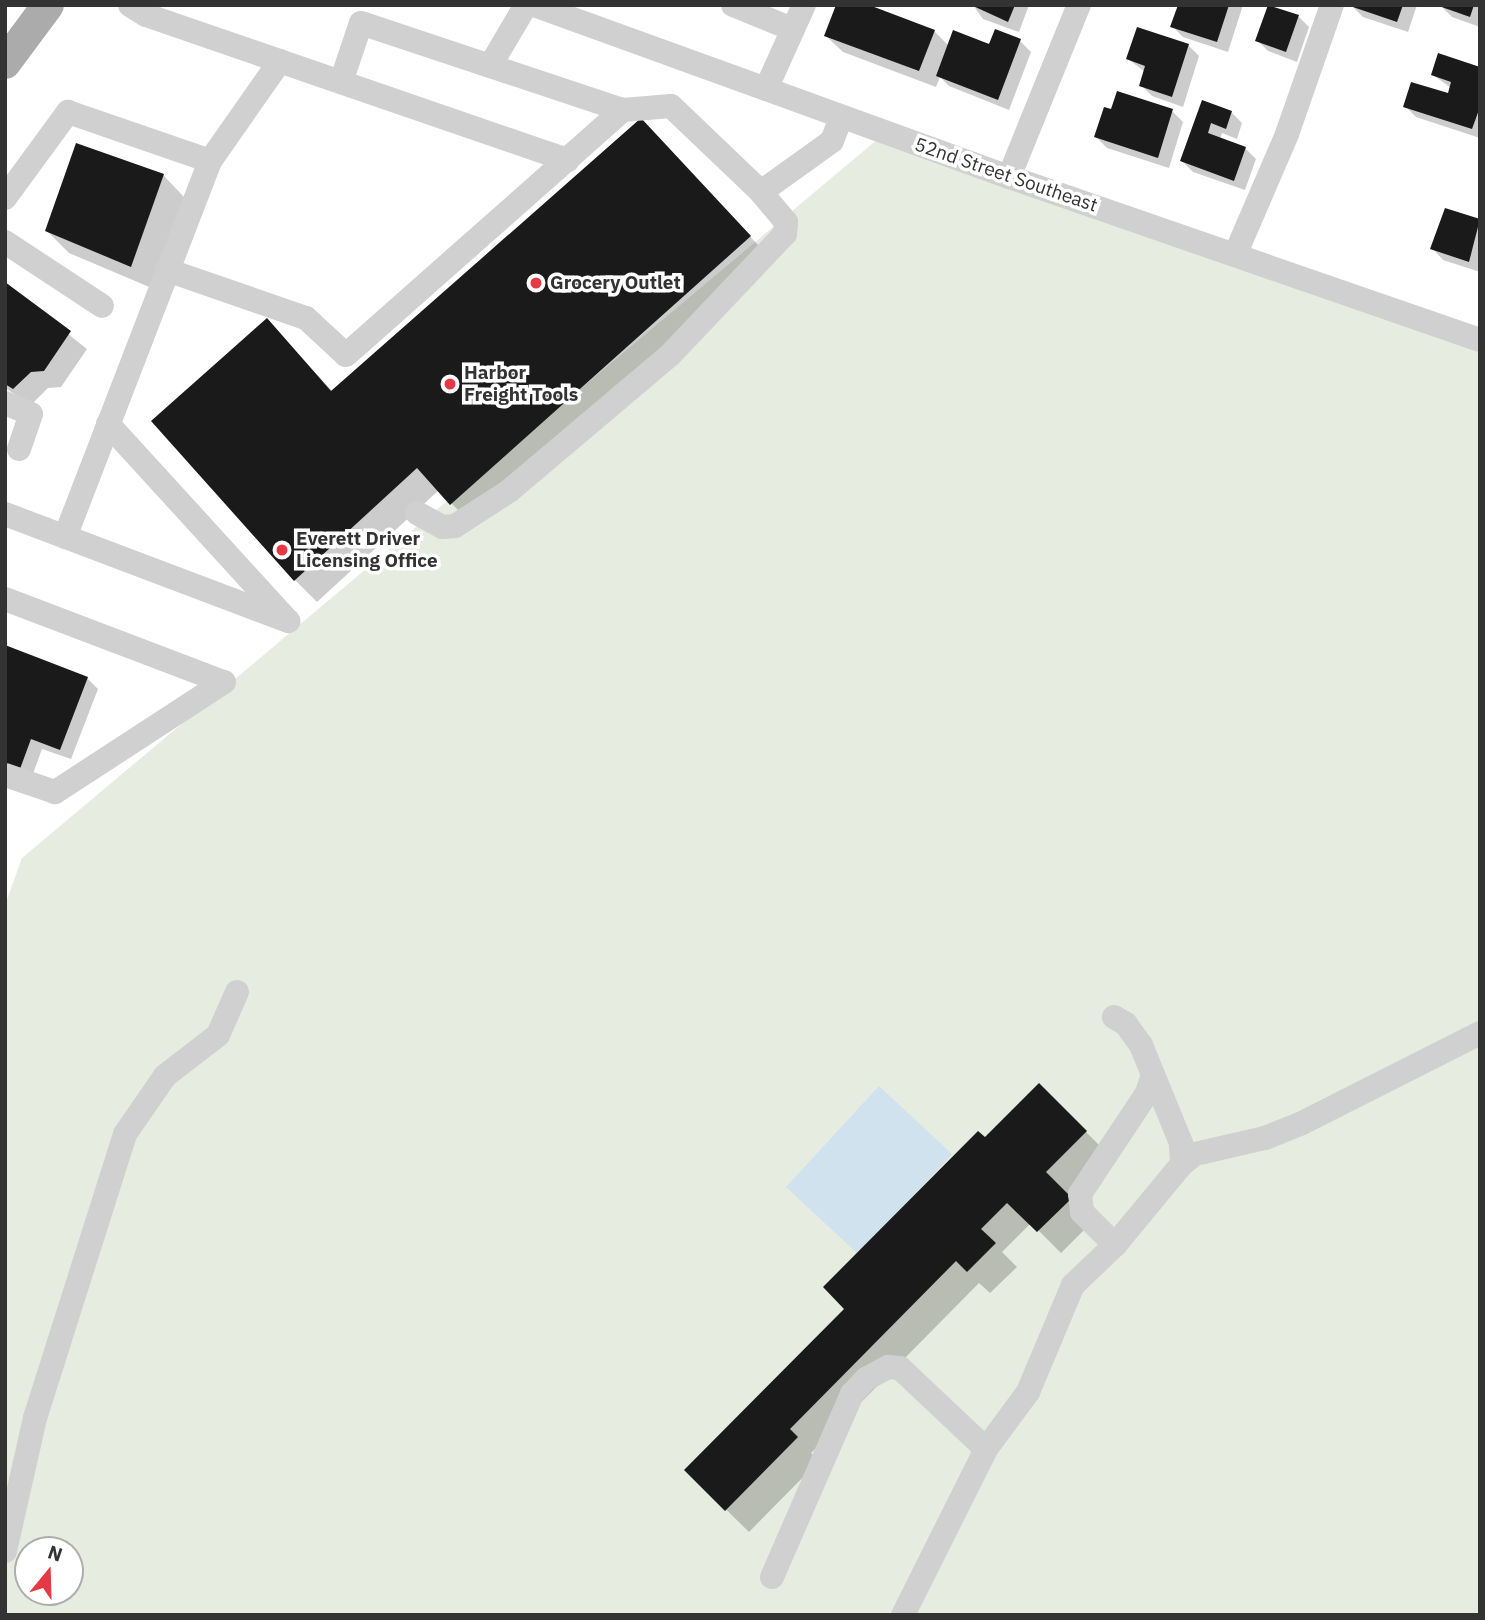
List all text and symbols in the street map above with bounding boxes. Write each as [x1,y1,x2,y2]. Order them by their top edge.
street label: 52nd Street Southeast [912,133,1100,217]
place label: Grocery Outlet [550,272,681,294]
marker: Grocery Outlet [528,275,544,291]
place label: Harbor Freight Tools [464,362,578,406]
marker: Harbor Freight Tools [442,376,458,392]
place label: Everett Driver Licensing Office [296,528,438,572]
marker: Everett Driver Licensing Office [274,542,290,558]
north arrow [14,1536,84,1606]
text: N [45,1539,66,1567]

